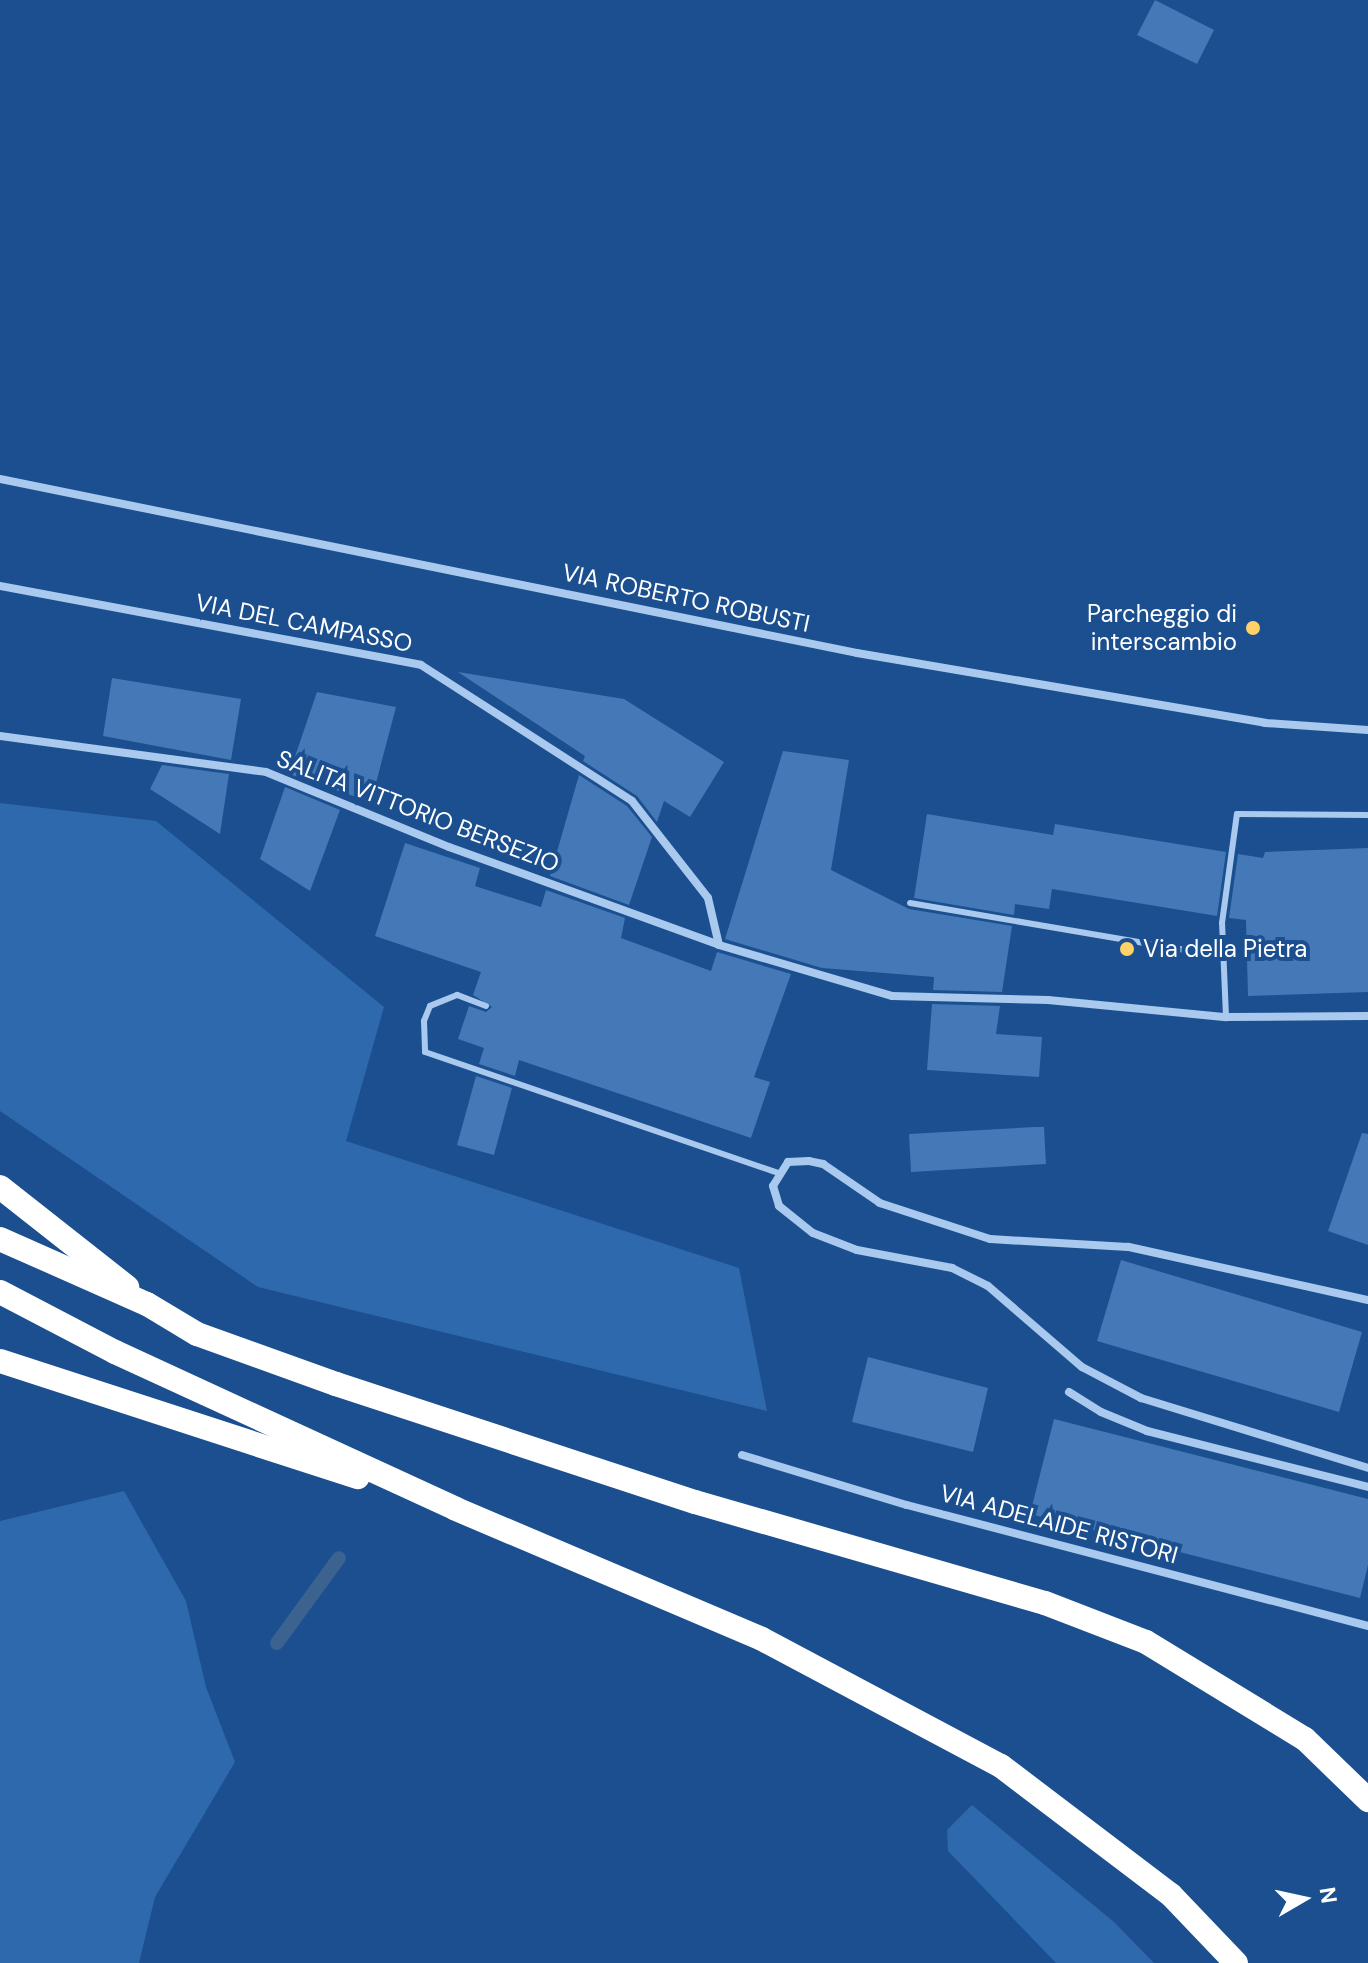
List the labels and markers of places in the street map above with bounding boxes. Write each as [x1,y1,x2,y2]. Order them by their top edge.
place label: Parcheggio di interscambio [1087,600,1237,656]
marker: Parcheggio di interscambio [1244,619,1262,637]
place label: Via della Pietra [1143,935,1307,963]
marker: Via della Pietra [1118,940,1136,958]

